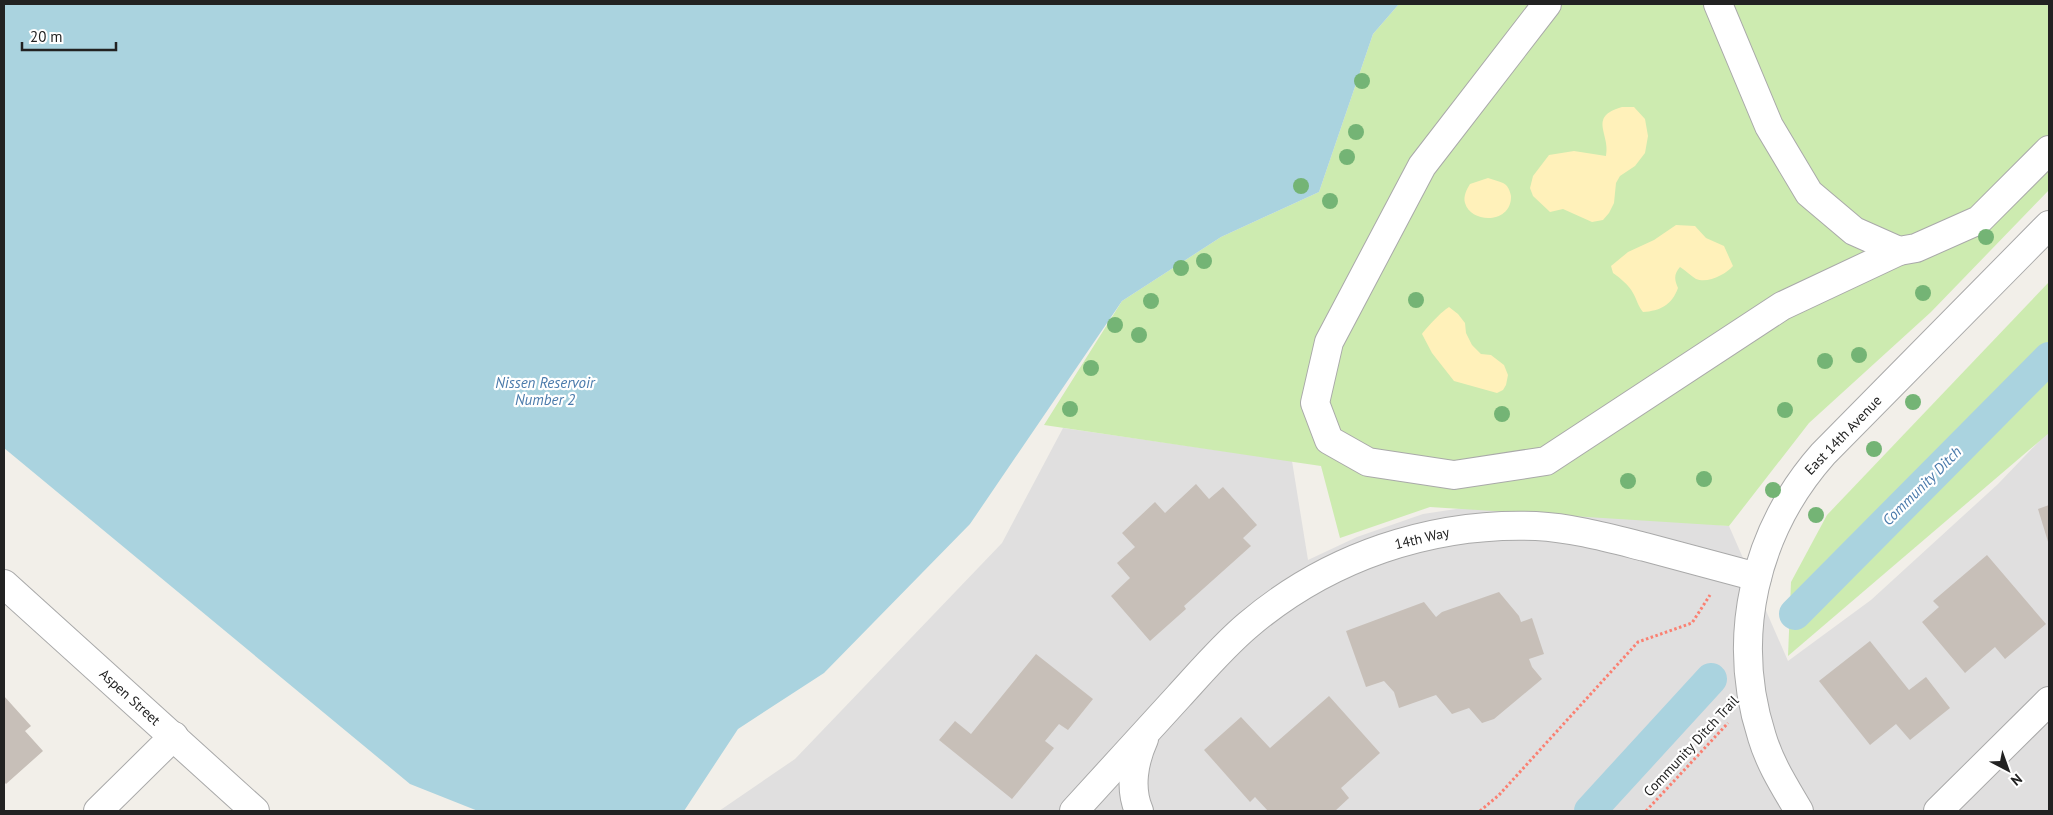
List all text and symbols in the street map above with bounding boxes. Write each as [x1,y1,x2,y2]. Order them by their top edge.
scale bar [22,20,116,52]
text: 20 m [30,27,63,46]
water label: Nissen Reservoir Number 2 [495,373,596,409]
street label: East 14th Avenue [1801,392,1885,478]
water label: Community Ditch [1878,442,1965,529]
street label: 14th Way [1393,523,1452,553]
street label: Aspen Street [96,665,164,729]
street label: Community Ditch Trail [1639,692,1743,800]
north arrow [1983,745,2033,795]
text: N [2007,770,2026,790]

